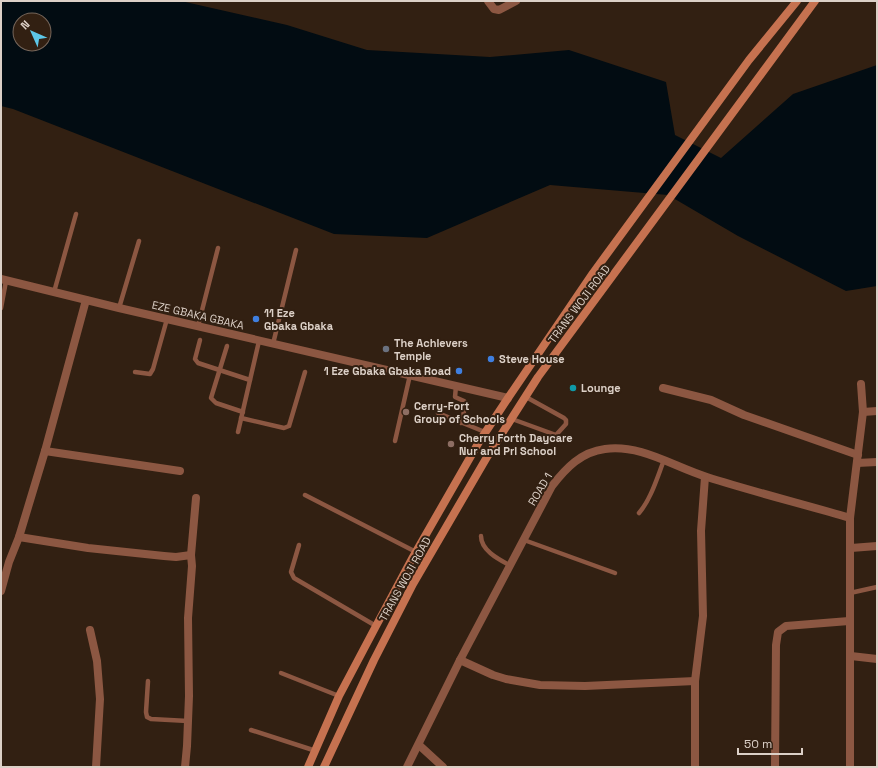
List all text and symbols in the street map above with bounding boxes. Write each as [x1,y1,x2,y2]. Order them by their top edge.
north arrow [12,12,52,52]
text: N [17,17,32,32]
street label: TRANS WOJI ROAD [545,262,613,346]
street label: EZE GBAKA GBAKA [150,298,246,332]
place label: 11 Eze Gbaka Gbaka [264,306,334,333]
marker: 11 Eze Gbaka Gbaka [251,314,261,324]
place label: The Achievers Temple [394,336,468,363]
marker: The Achievers Temple [381,344,391,354]
place label: Steve House [499,352,565,366]
marker: Steve House [486,354,496,364]
place label: 1 Eze Gbaka Gbaka Road [324,364,451,378]
marker: 1 Eze Gbaka Gbaka Road [454,366,464,376]
place label: Lounge [581,381,621,395]
marker: Lounge [568,383,578,393]
place label: Cerry-Fort Group of Schools [414,399,505,426]
marker: Cerry-Fort Group of Schools [401,407,411,417]
place label: Cherry Forth Daycare Nur and Pri School [459,431,573,458]
marker: Cherry Forth Daycare Nur and Pri School [446,439,456,449]
street label: ROAD 1 [525,470,555,508]
street label: TRANS WOJI ROAD [376,534,434,624]
scale bar [738,730,802,756]
text: 50 m [744,736,772,752]

